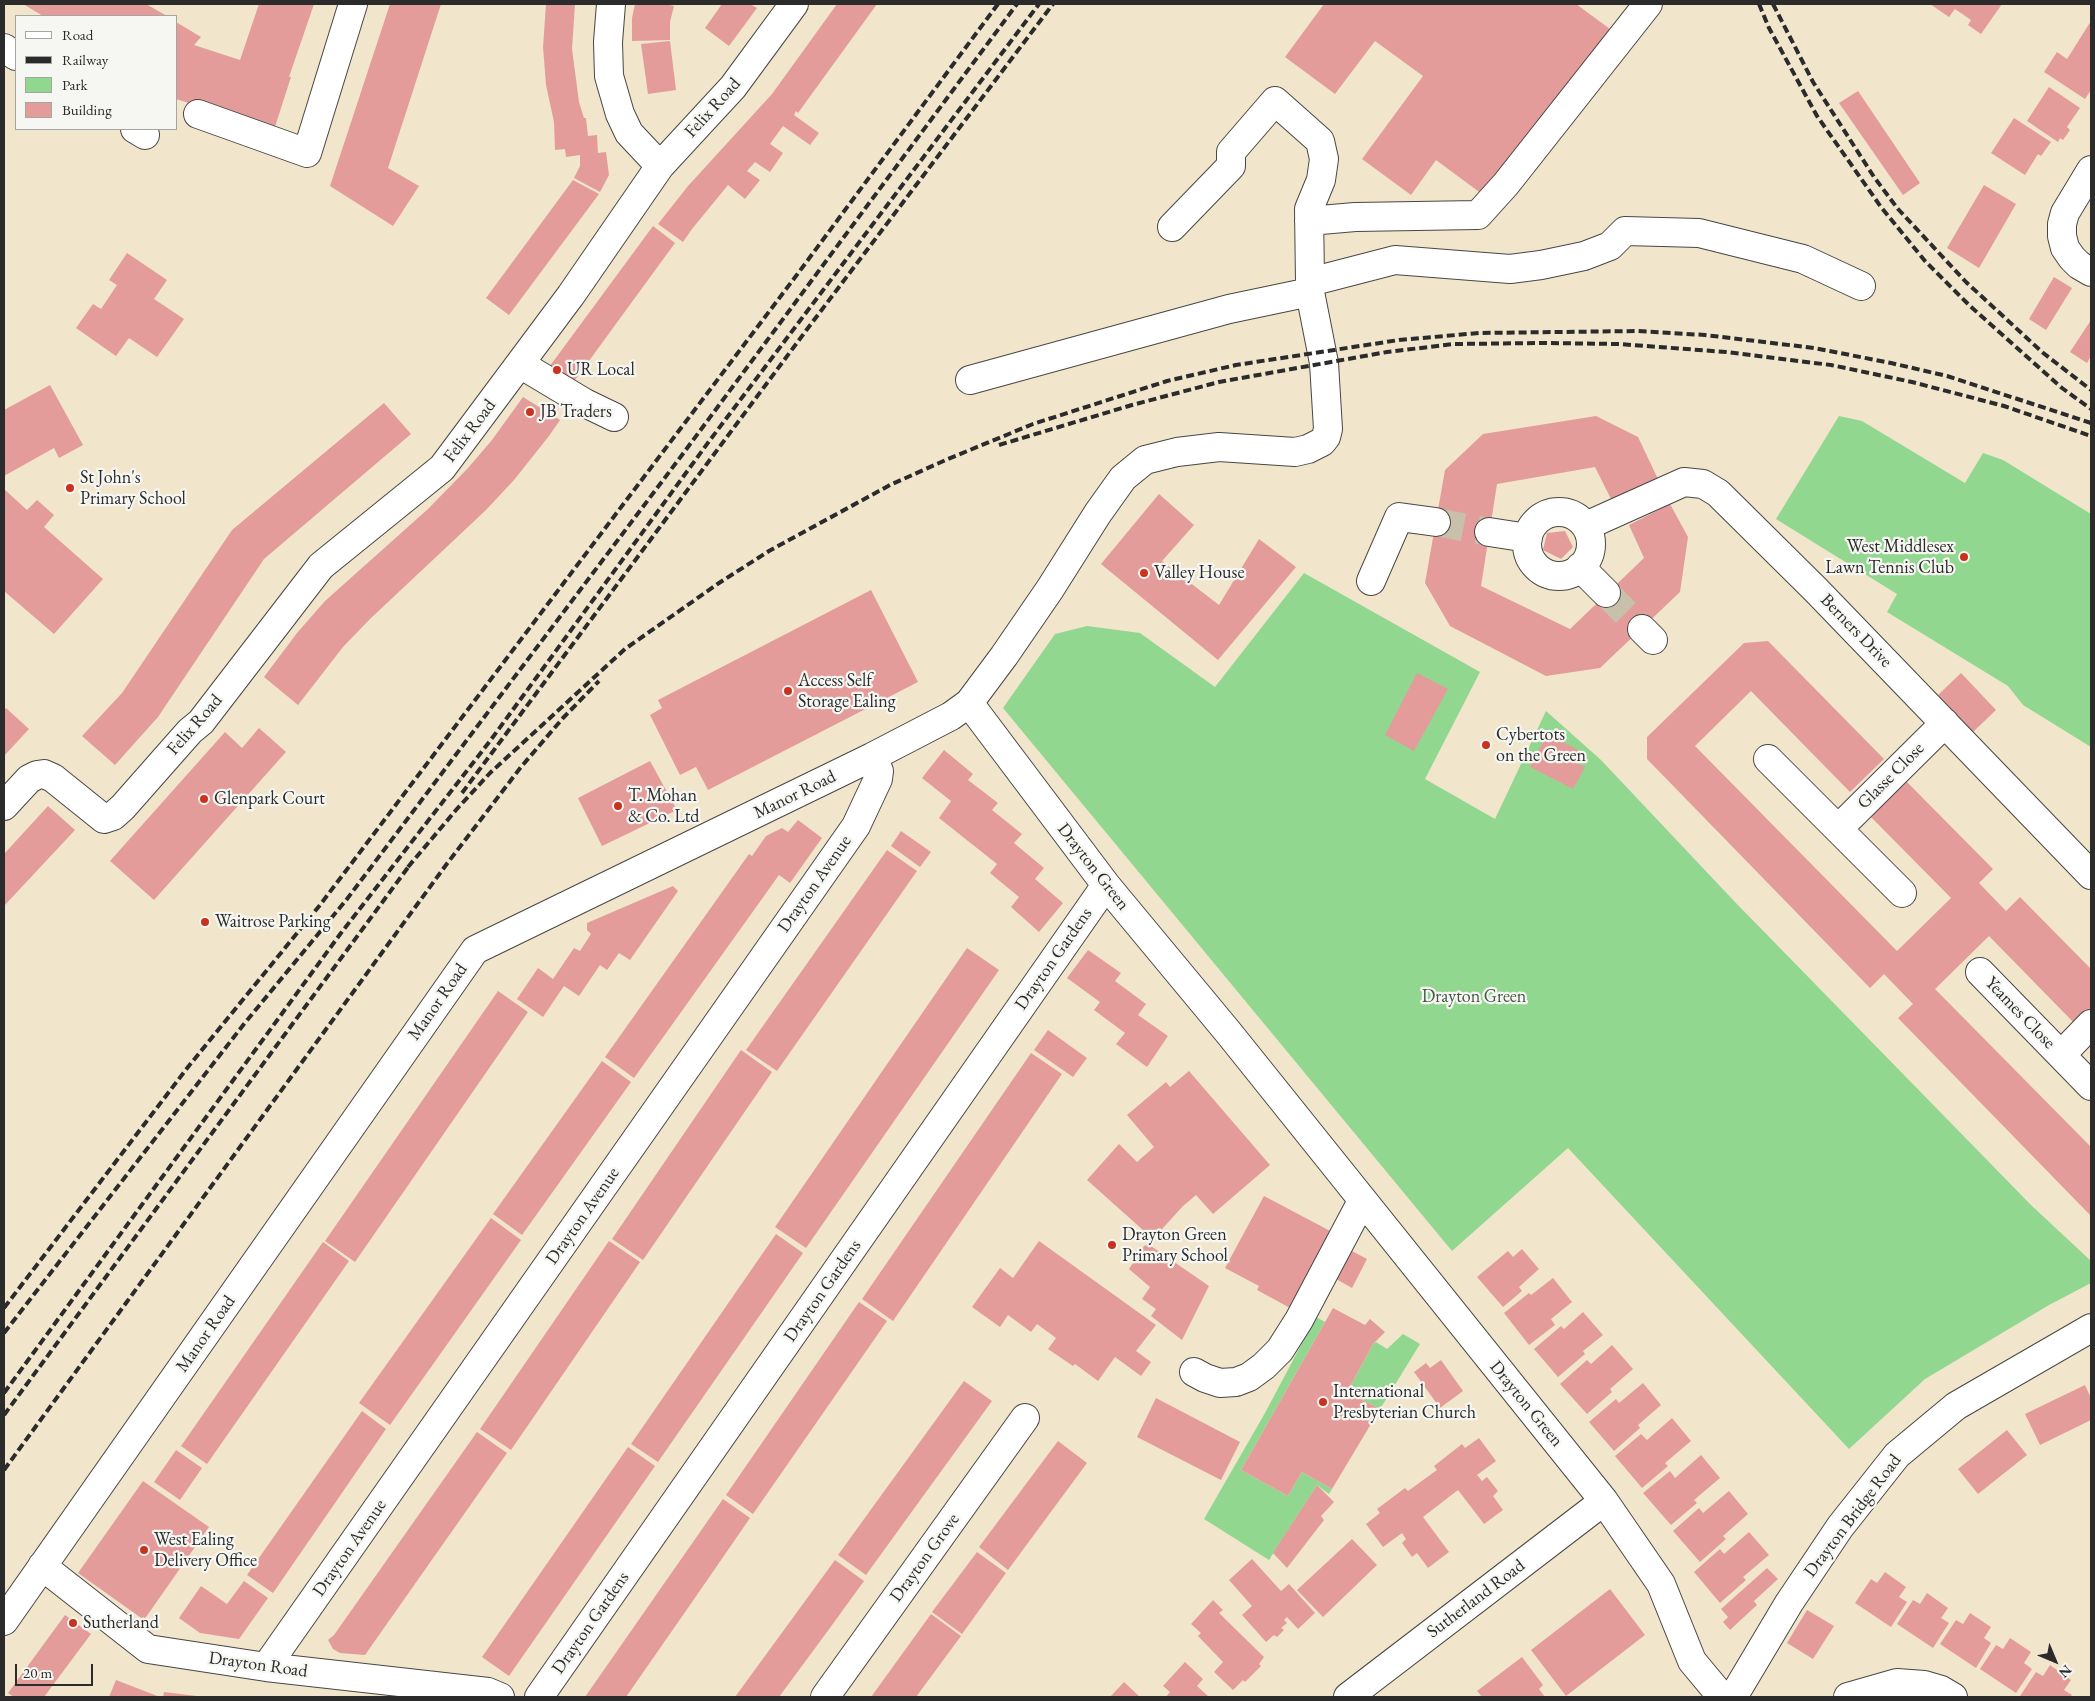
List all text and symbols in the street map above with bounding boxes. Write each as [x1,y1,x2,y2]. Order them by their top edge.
legend [15,15,178,130]
text: Road [62,25,93,44]
text: Railway [62,50,108,69]
street label: Felix Road [680,73,746,143]
text: Park [62,75,88,94]
text: Building [62,100,112,119]
place label: UR Local [567,359,635,381]
marker: UR Local [551,364,563,376]
street label: Felix Road [439,395,501,467]
place label: JB Traders [540,401,612,423]
marker: JB Traders [524,406,536,418]
place label: St John's Primary School [80,467,186,509]
marker: St John's Primary School [64,482,76,494]
place label: West Middlesex Lawn Tennis Club [1825,536,1954,578]
marker: West Middlesex Lawn Tennis Club [1958,551,1970,563]
place label: Valley House [1154,562,1244,584]
marker: Valley House [1138,567,1150,579]
street label: Berners Drive [1816,590,1896,672]
place label: Access Self Storage Ealing [798,670,896,712]
marker: Access Self Storage Ealing [782,685,794,697]
street label: Felix Road [163,690,227,760]
place label: Cybertots on the Green [1496,724,1586,766]
street label: Glasse Close [1853,738,1929,814]
marker: Cybertots on the Green [1480,739,1492,751]
street label: Manor Road [750,766,840,824]
place label: T. Mohan & Co. Ltd [628,785,699,828]
place label: Glenpark Court [214,788,325,810]
marker: Glenpark Court [198,793,210,805]
marker: T. Mohan & Co. Ltd [612,800,624,812]
street label: Drayton Green [1052,819,1134,915]
street label: Drayton Avenue [774,831,856,937]
street label: Drayton Gardens [1011,904,1097,1014]
place label: Waitrose Parking [215,911,331,933]
marker: Waitrose Parking [199,916,211,928]
street label: Manor Road [404,959,472,1045]
street label: Yeames Close [1980,972,2060,1054]
park label: Drayton Green [1422,986,1526,1008]
street label: Drayton Avenue [542,1163,624,1269]
place label: Drayton Green Primary School [1122,1224,1228,1266]
street label: Drayton Gardens [780,1236,866,1346]
marker: Drayton Green Primary School [1106,1239,1118,1251]
street label: Manor Road [172,1291,240,1377]
street label: Drayton Green [1485,1357,1567,1451]
place label: International Presbyterian Church [1333,1381,1476,1424]
marker: International Presbyterian Church [1317,1396,1329,1408]
street label: Drayton Bridge Road [1800,1450,1906,1582]
street label: Drayton Avenue [309,1495,391,1601]
street label: Drayton Grove [886,1509,964,1607]
place label: West Ealing Delivery Office [154,1529,257,1572]
marker: West Ealing Delivery Office [138,1544,150,1556]
street label: Sutherland Road [1423,1555,1529,1643]
street label: Drayton Gardens [548,1568,634,1678]
place label: Sutherland [83,1612,159,1634]
marker: Sutherland [67,1617,79,1629]
north arrow [2030,1636,2080,1686]
street label: Drayton Road [207,1647,309,1683]
scale bar [18,1654,95,1686]
text: N [2055,1661,2076,1682]
text: 20 m [23,1663,52,1682]

